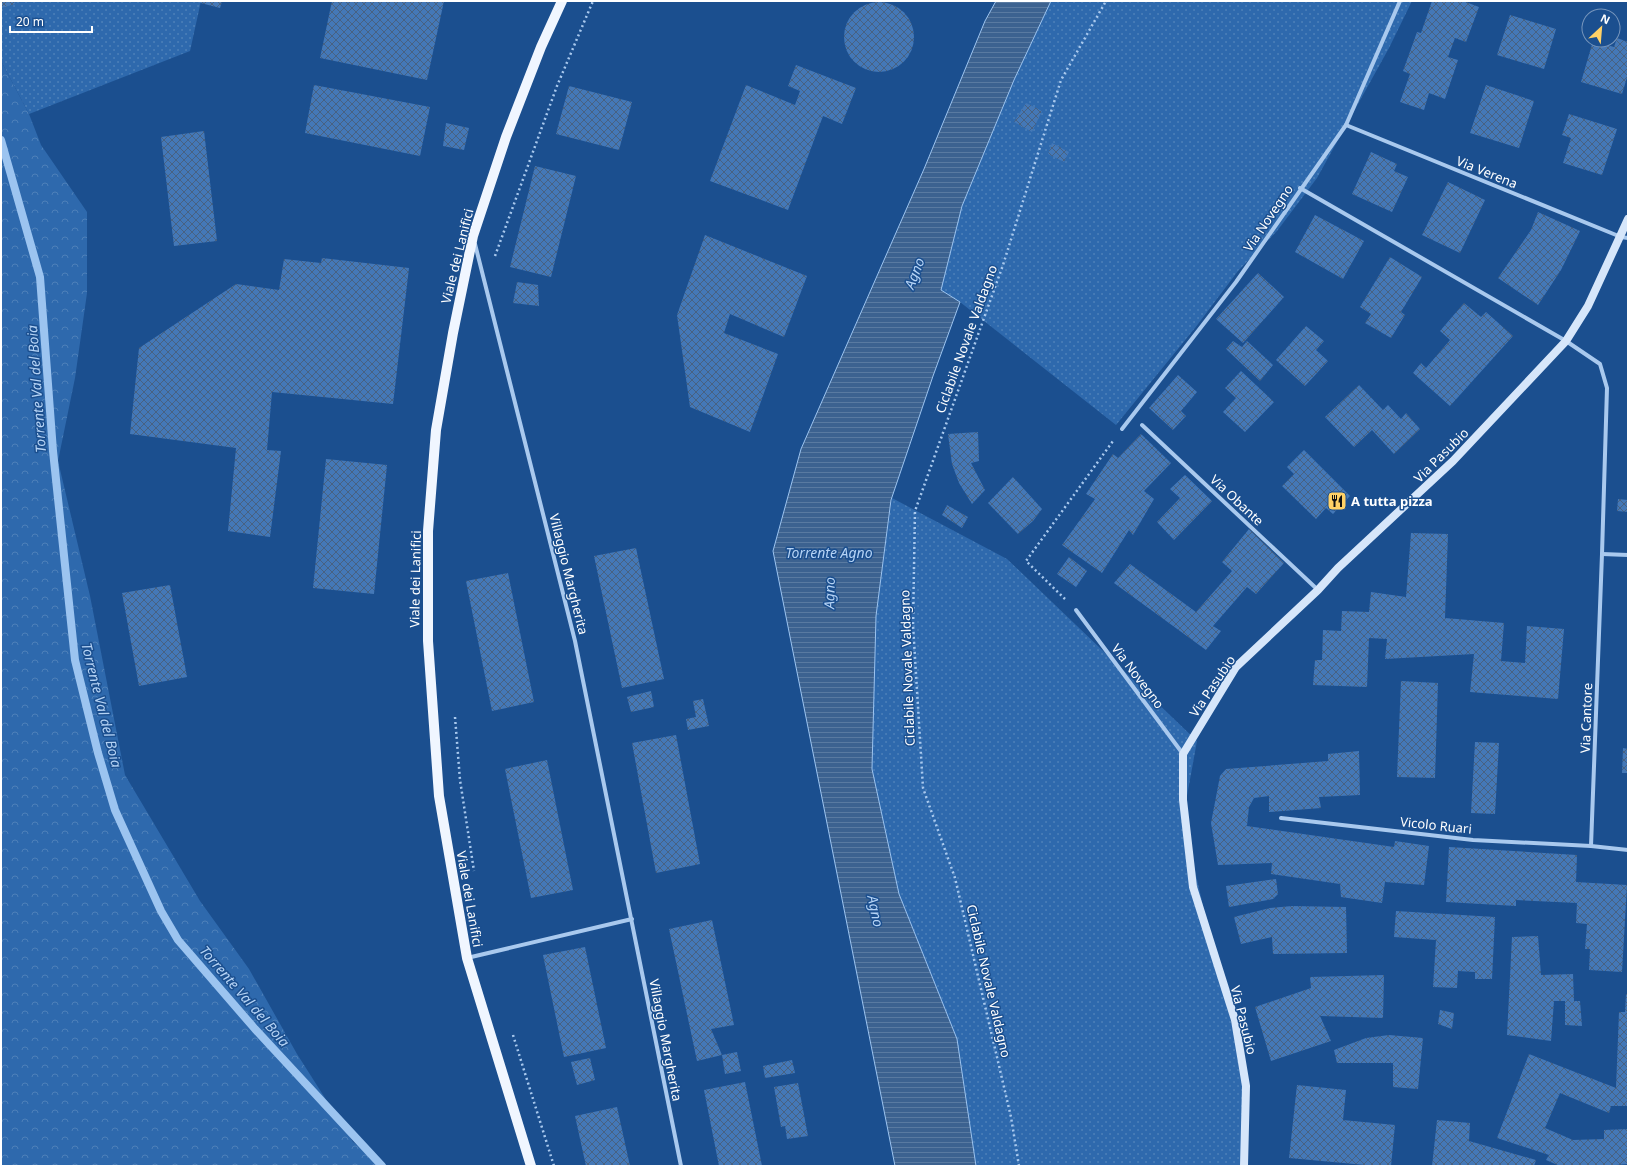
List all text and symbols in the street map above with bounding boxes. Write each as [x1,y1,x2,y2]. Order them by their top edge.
scale bar [10,8,92,34]
north arrow [1581,8,1621,48]
text: N [1598,10,1613,27]
text: 20 m [16,13,44,30]
street label: Via Verena [1454,152,1520,192]
street label: Via Novegno [1239,181,1297,255]
street label: Viale dei Lanifici [436,207,478,305]
water label: Agno [899,255,929,292]
street label: Ciclabile Novale Valdagno [931,262,1001,416]
water label: Torrente Val del Boia [22,324,50,454]
street label: Via Pasubio [1410,424,1472,486]
street label: Via Obante [1206,470,1268,530]
restaurant icon: A tutta pizza [1326,490,1348,512]
place label: A tutta pizza [1351,492,1433,510]
street label: Villaggio Margherita [545,512,593,636]
street label: Viale dei Lanifici [405,530,425,628]
water label: Torrente Agno [785,543,873,562]
water label: Agno [819,577,839,610]
street label: Ciclabile Novale Valdagno [895,589,919,747]
street label: Via Novegno [1108,640,1168,712]
water label: Torrente Val del Boia [77,641,127,769]
street label: Via Pasubio [1185,652,1239,720]
street label: Via Cantore [1576,683,1596,753]
street label: Vicolo Ruari [1399,812,1473,838]
street label: Viale dei Lanifici [453,849,487,949]
water label: Agno [863,892,889,929]
street label: Ciclabile Novale Valdagno [963,903,1015,1059]
water label: Torrente Val del Boia [196,941,294,1051]
street label: Villaggio Margherita [645,977,687,1103]
street label: Via Pasubio [1227,984,1261,1056]

